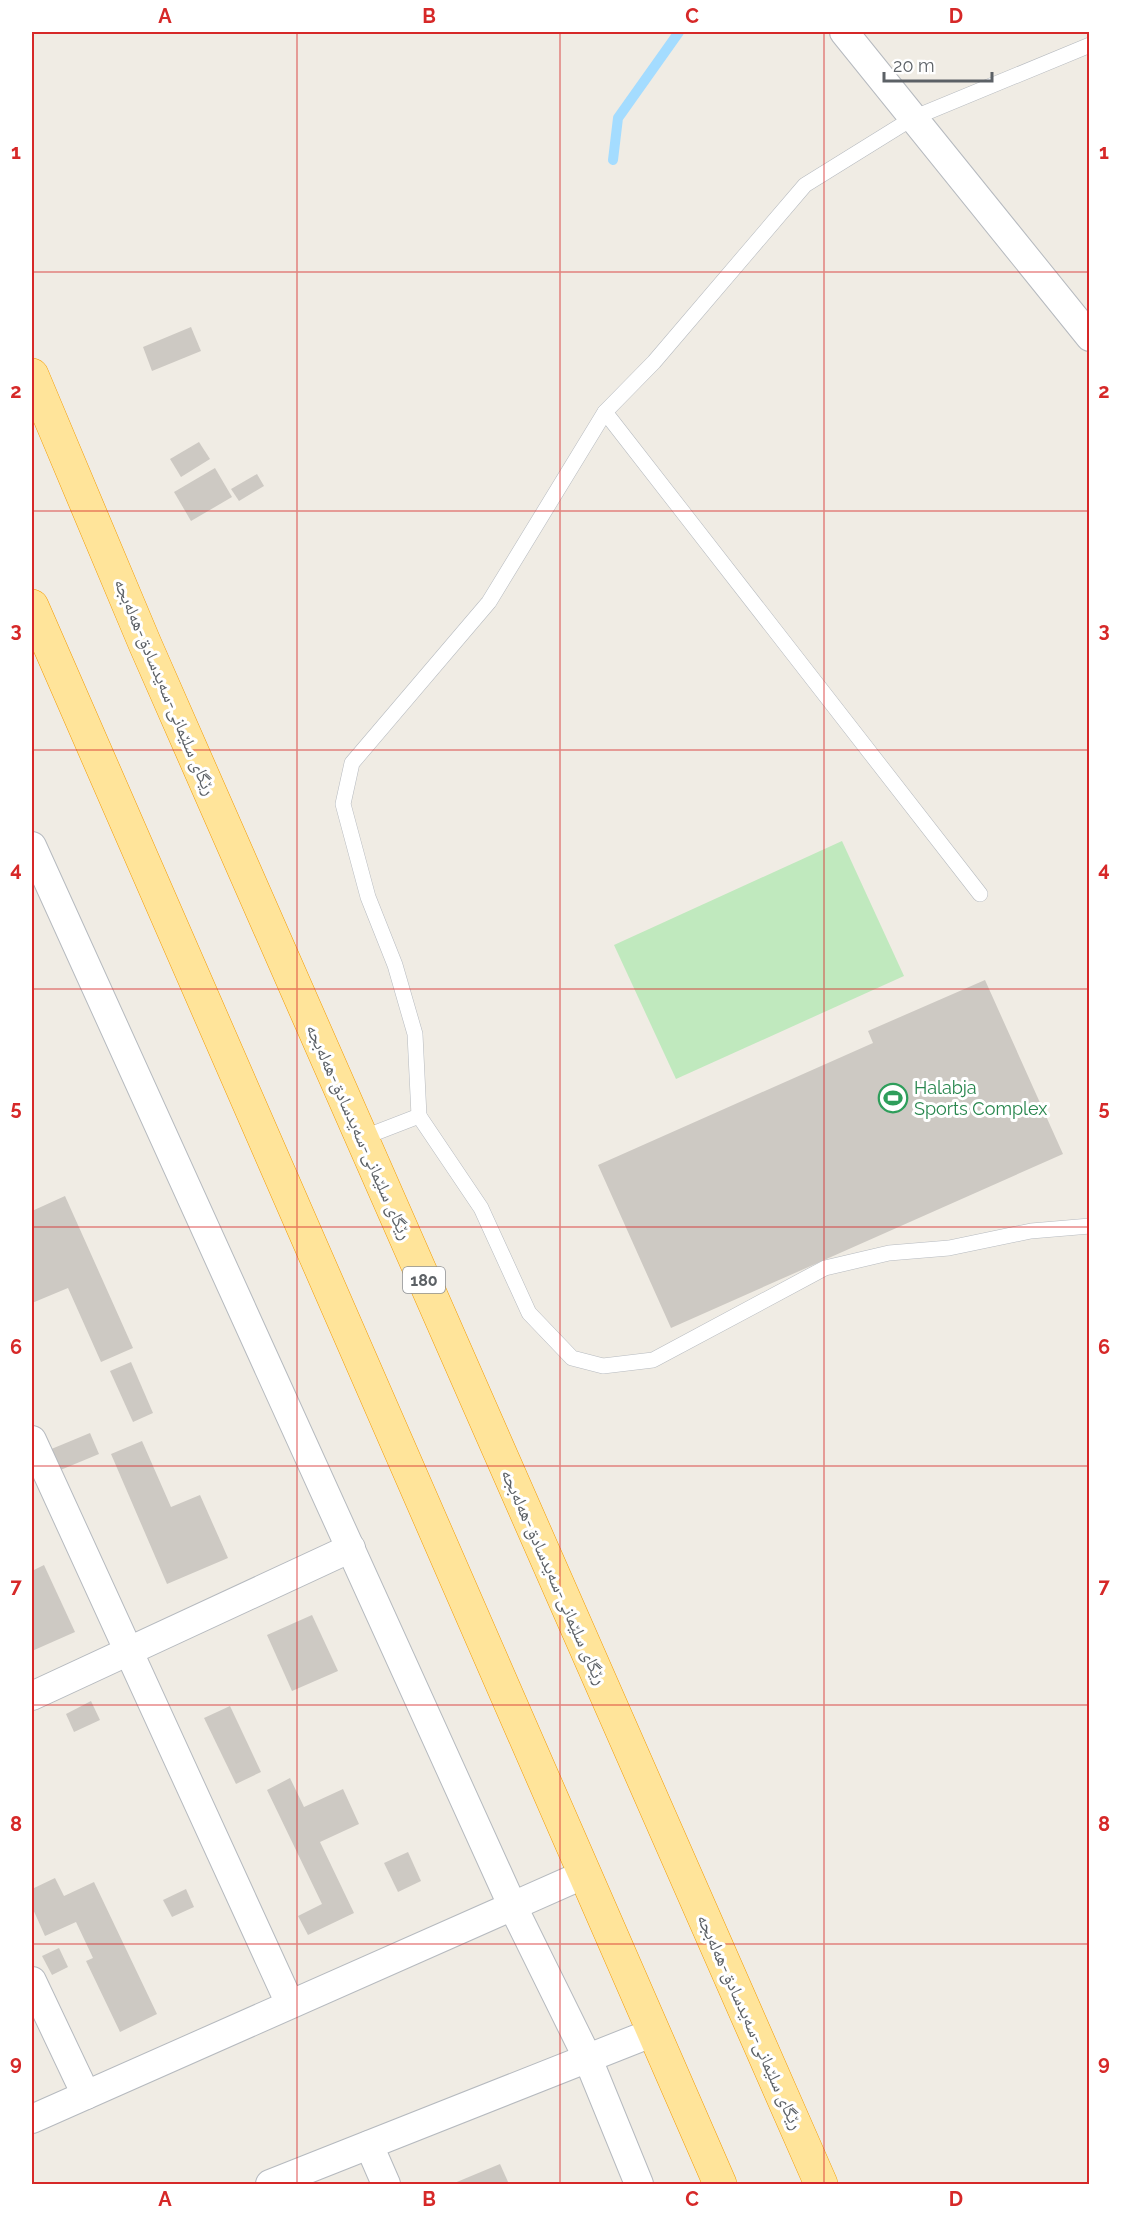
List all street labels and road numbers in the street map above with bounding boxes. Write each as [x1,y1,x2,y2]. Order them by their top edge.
street label: رێگای سلێمانی-سەیدسادق-هەلەبجە [109,575,221,799]
street label: رێگای سلێمانی-سەیدسادق-هەلەبجە [301,1021,417,1243]
road number: 180 [403,1267,445,1293]
street label: رێگای سلێمانی-سەیدسادق-هەلەبجە [496,1466,612,1688]
street label: رێگای سلێمانی-سەیدسادق-هەلەبجە [692,1911,808,2133]

